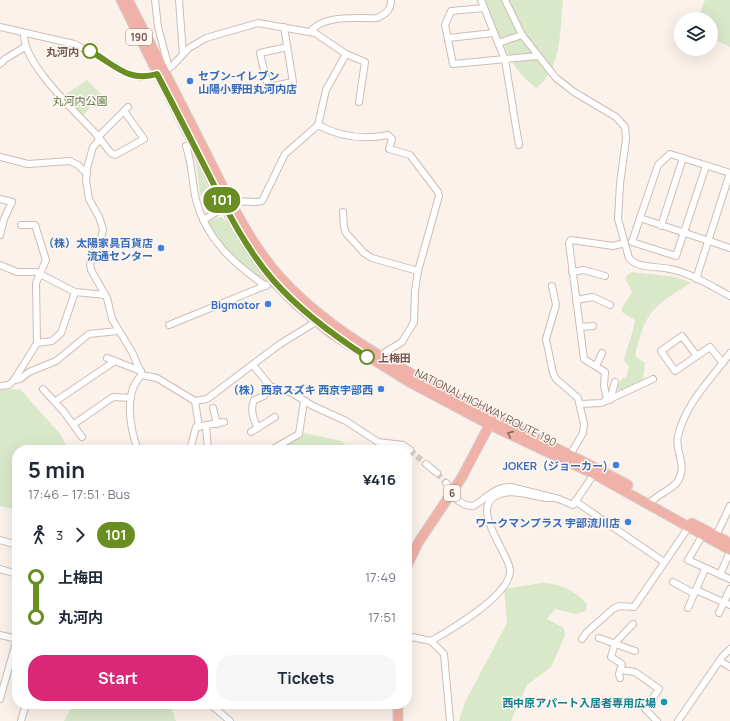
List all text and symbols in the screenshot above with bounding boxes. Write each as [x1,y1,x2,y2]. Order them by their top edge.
map controls [674,12,718,56]
button: layers [674,12,718,56]
road number: 190 [126,29,152,45]
marker: 丸河内 [82,43,98,59]
place label: 丸河内 [46,44,79,59]
place label: セブン-イレブン 山陽小野田丸河内店 [198,68,297,96]
marker: セブン-イレブン 山陽小野田丸河内店 [185,76,195,86]
park label: 丸河内公園 [53,93,108,108]
line badge: 101 [199,187,245,213]
text: 101 [211,190,233,209]
place label: （株）太陽家具百貨店 流通センター [43,235,153,263]
marker: （株）太陽家具百貨店 流通センター [156,243,166,253]
place label: Bigmotor [211,297,261,312]
marker: Bigmotor [263,299,273,309]
marker: 上梅田 [359,349,375,365]
place label: 上梅田 [378,350,411,365]
street label: NATIONAL HIGHWAY ROUTE 190 [413,365,559,449]
place label: （株）西京スズキ 西京宇部西 [228,382,373,397]
marker: （株）西京スズキ 西京宇部西 [376,384,386,394]
one-way arrow [506,431,514,439]
text: 5 min [28,455,85,485]
place label: JOKER（ジョーカー) [502,458,608,473]
marker: JOKER（ジョーカー) [611,460,621,470]
text: ¥416 [363,469,396,490]
text: 17:46 – 17:51 · Bus [28,485,130,503]
road number: 6 [444,485,460,501]
place label: ワークマンプラス 宇部流川店 [475,515,620,530]
marker: ワークマンプラス 宇部流川店 [623,517,633,527]
icon: walk [28,524,50,546]
icon: forward [69,524,91,546]
text: 101 [105,525,127,544]
text: 3 [56,526,63,544]
text: 上梅田 [58,567,103,588]
text: 17:49 [365,568,396,586]
text: 丸河内 [58,607,103,628]
text: 17:51 [368,608,396,626]
button: Start [28,655,208,701]
button: Tickets [216,655,396,701]
place label: 西中原アパート入居者専用広場 [502,695,656,710]
marker: 西中原アパート入居者専用広場 [659,697,669,707]

